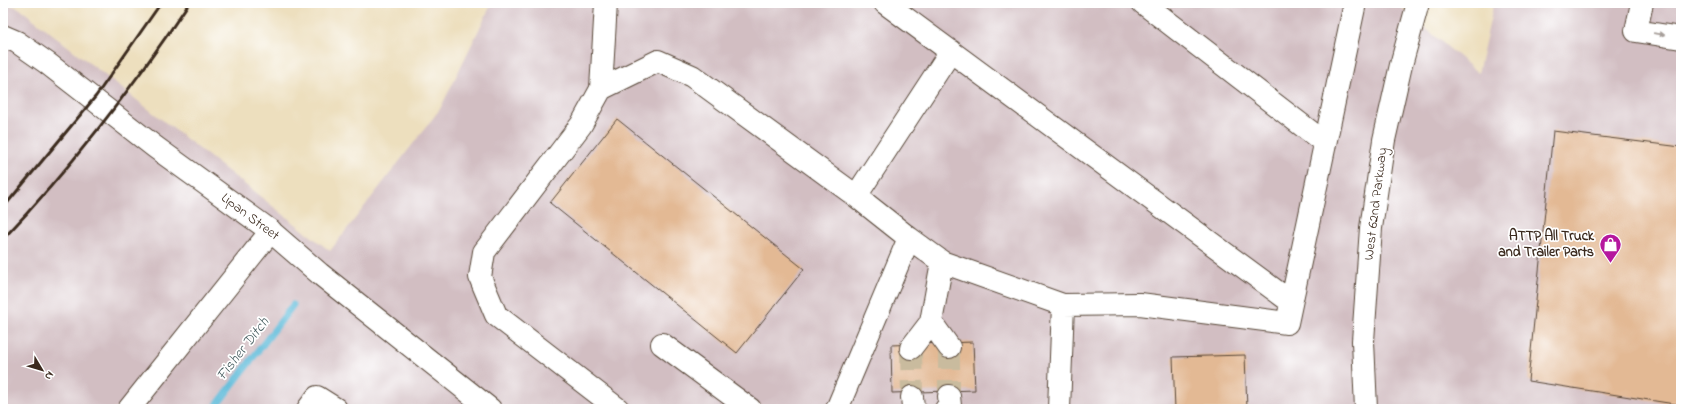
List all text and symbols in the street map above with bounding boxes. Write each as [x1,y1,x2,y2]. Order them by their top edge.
one-way arrow [1652,31,1665,37]
street label: West 62nd Parkway [1359,146,1394,262]
street label: Lipan Street [216,188,284,246]
place label: ATTP All Truck and Trailer Parts [1498,226,1595,263]
shop icon: ATTP All Truck and Trailer Parts [1597,231,1623,264]
water label: Fisher Ditch [211,312,275,385]
north arrow [22,350,62,390]
text: N [40,368,58,383]

